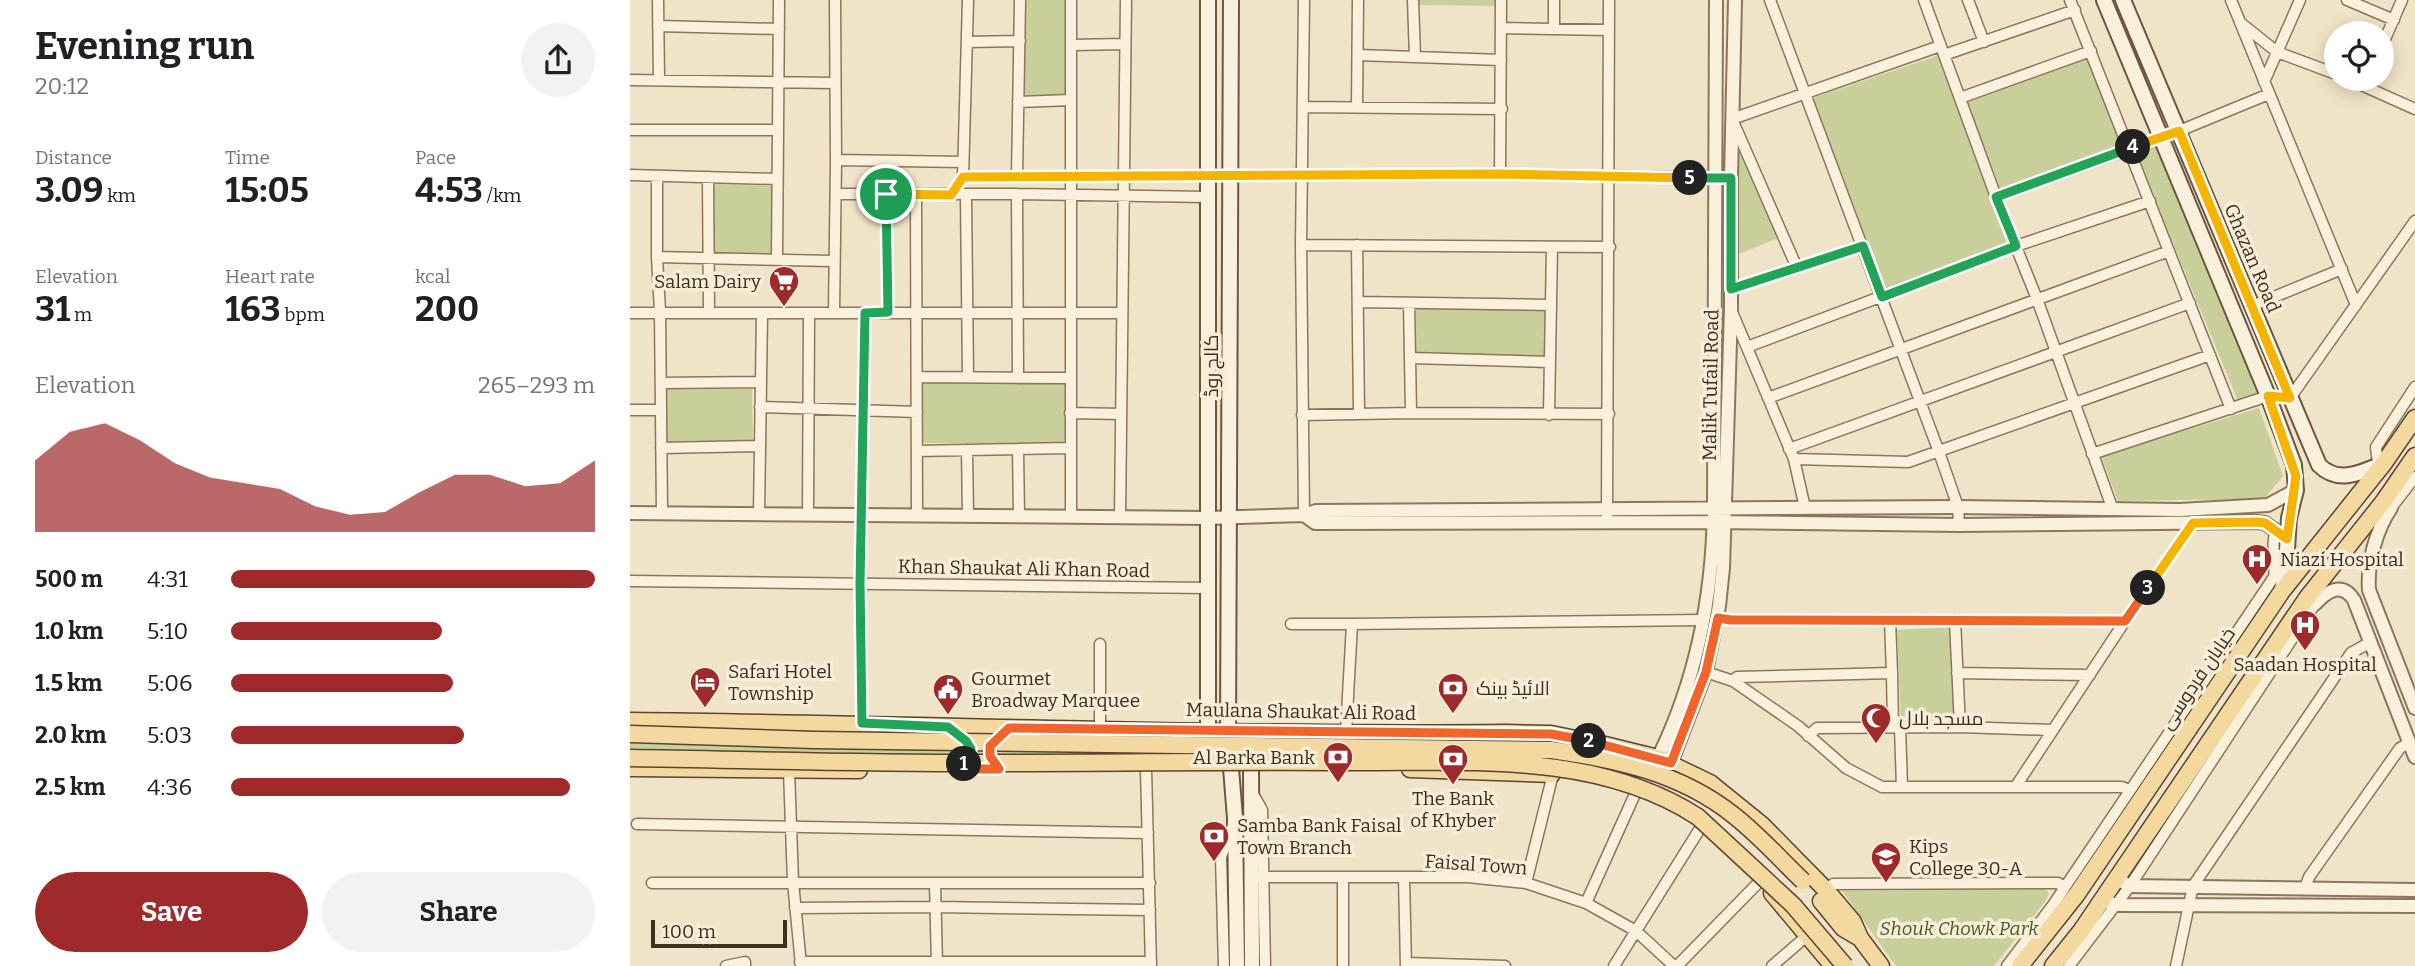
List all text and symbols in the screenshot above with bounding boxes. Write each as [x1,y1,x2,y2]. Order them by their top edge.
map controls [2324,21,2394,91]
button: locate [2324,21,2394,91]
text: Evening run [35,23,254,69]
button: share [521,23,595,97]
text: 20:12 [35,72,89,100]
pin: 4 [2116,130,2150,164]
text: 4 [2127,135,2138,158]
text: Distance [35,146,112,169]
text: Time [225,146,270,169]
text: Pace [415,146,456,169]
pin: 5 [1672,160,1708,196]
pin [856,164,916,224]
text: 5 [1684,166,1695,189]
text: 3.09 [35,169,103,211]
text: 15:05 [225,169,309,211]
text: 4:53 [415,169,483,211]
icon: arrive [867,175,905,213]
text: km [103,184,136,207]
text: /km [483,184,521,207]
street label: Ghazan Road [2219,200,2286,316]
supermarket icon: Salam Dairy [767,264,801,308]
text: Elevation [35,265,118,288]
text: Heart rate [225,265,315,288]
text: kcal [415,265,450,288]
place label: Salam Dairy [654,270,762,293]
text: 31 [35,288,70,330]
text: 163 [225,288,281,330]
text: 200 [415,288,479,330]
text: m [70,303,92,326]
text: bpm [281,303,325,326]
street label: Malik Tufail Road [1698,309,1723,461]
street label: کالج روڈ [1200,335,1225,397]
text: Elevation [35,371,135,399]
text: 265–293 m [478,371,595,399]
hospital icon: Niazi Hospital [2240,542,2274,586]
place label: Niazi Hospital [2280,548,2404,571]
street label: Khan Shaukat Ali Khan Road [898,555,1150,582]
text: 500 m [35,565,103,593]
text: 4:31 [147,565,188,593]
pin: 3 [2130,570,2166,606]
text: 3 [2142,576,2153,599]
hospital icon: Saadan Hospital [2288,608,2322,652]
text: 1.0 km [35,617,104,645]
text: 5:10 [147,617,188,645]
street label: خیابان فردوسی [2155,623,2240,734]
place label: Saadan Hospital [2233,653,2377,676]
place label: Safari Hotel Township [728,660,832,705]
hotel icon: Safari Hotel Township [688,665,722,709]
place label: Gourmet Broadway Marquee [971,667,1140,712]
text: 1.5 km [35,669,102,697]
text: 5:06 [147,669,192,697]
bank icon: الائیڈ بینک [1436,671,1470,715]
public building icon: Gourmet Broadway Marquee [931,672,965,716]
place label: الائیڈ بینک [1476,677,1550,700]
street label: Maulana Shaukat Ali Road [1186,698,1416,725]
mosque icon: مسجد بلال [1859,701,1893,745]
place label: مسجد بلال [1899,707,1983,730]
text: 2.0 km [35,721,106,749]
text: 5:03 [147,721,192,749]
pin: 2 [1572,724,1606,758]
text: 2 [1583,729,1594,752]
bank icon: Al Barka Bank [1321,740,1355,784]
bank icon: The Bank of Khyber [1436,742,1470,786]
pin: 1 [946,746,982,782]
place label: Al Barka Bank [1193,746,1315,769]
text: 1 [959,752,968,775]
text: 2.5 km [35,773,105,801]
text: 4:36 [147,773,192,801]
place label: The Bank of Khyber [1410,787,1496,832]
place label: Samba Bank Faisal Town Branch [1237,814,1402,859]
bank icon: Samba Bank Faisal Town Branch [1197,819,1231,863]
place label: Kips College 30-A [1909,835,2023,880]
school or university icon: Kips College 30-A [1869,840,1903,884]
street label: Faisal Town [1424,849,1528,880]
button: Save [35,872,308,952]
button: Share [322,872,595,952]
scale bar [651,917,788,949]
park label: Shouk Chowk Park [1879,917,2039,940]
text: 100 m [662,920,716,943]

